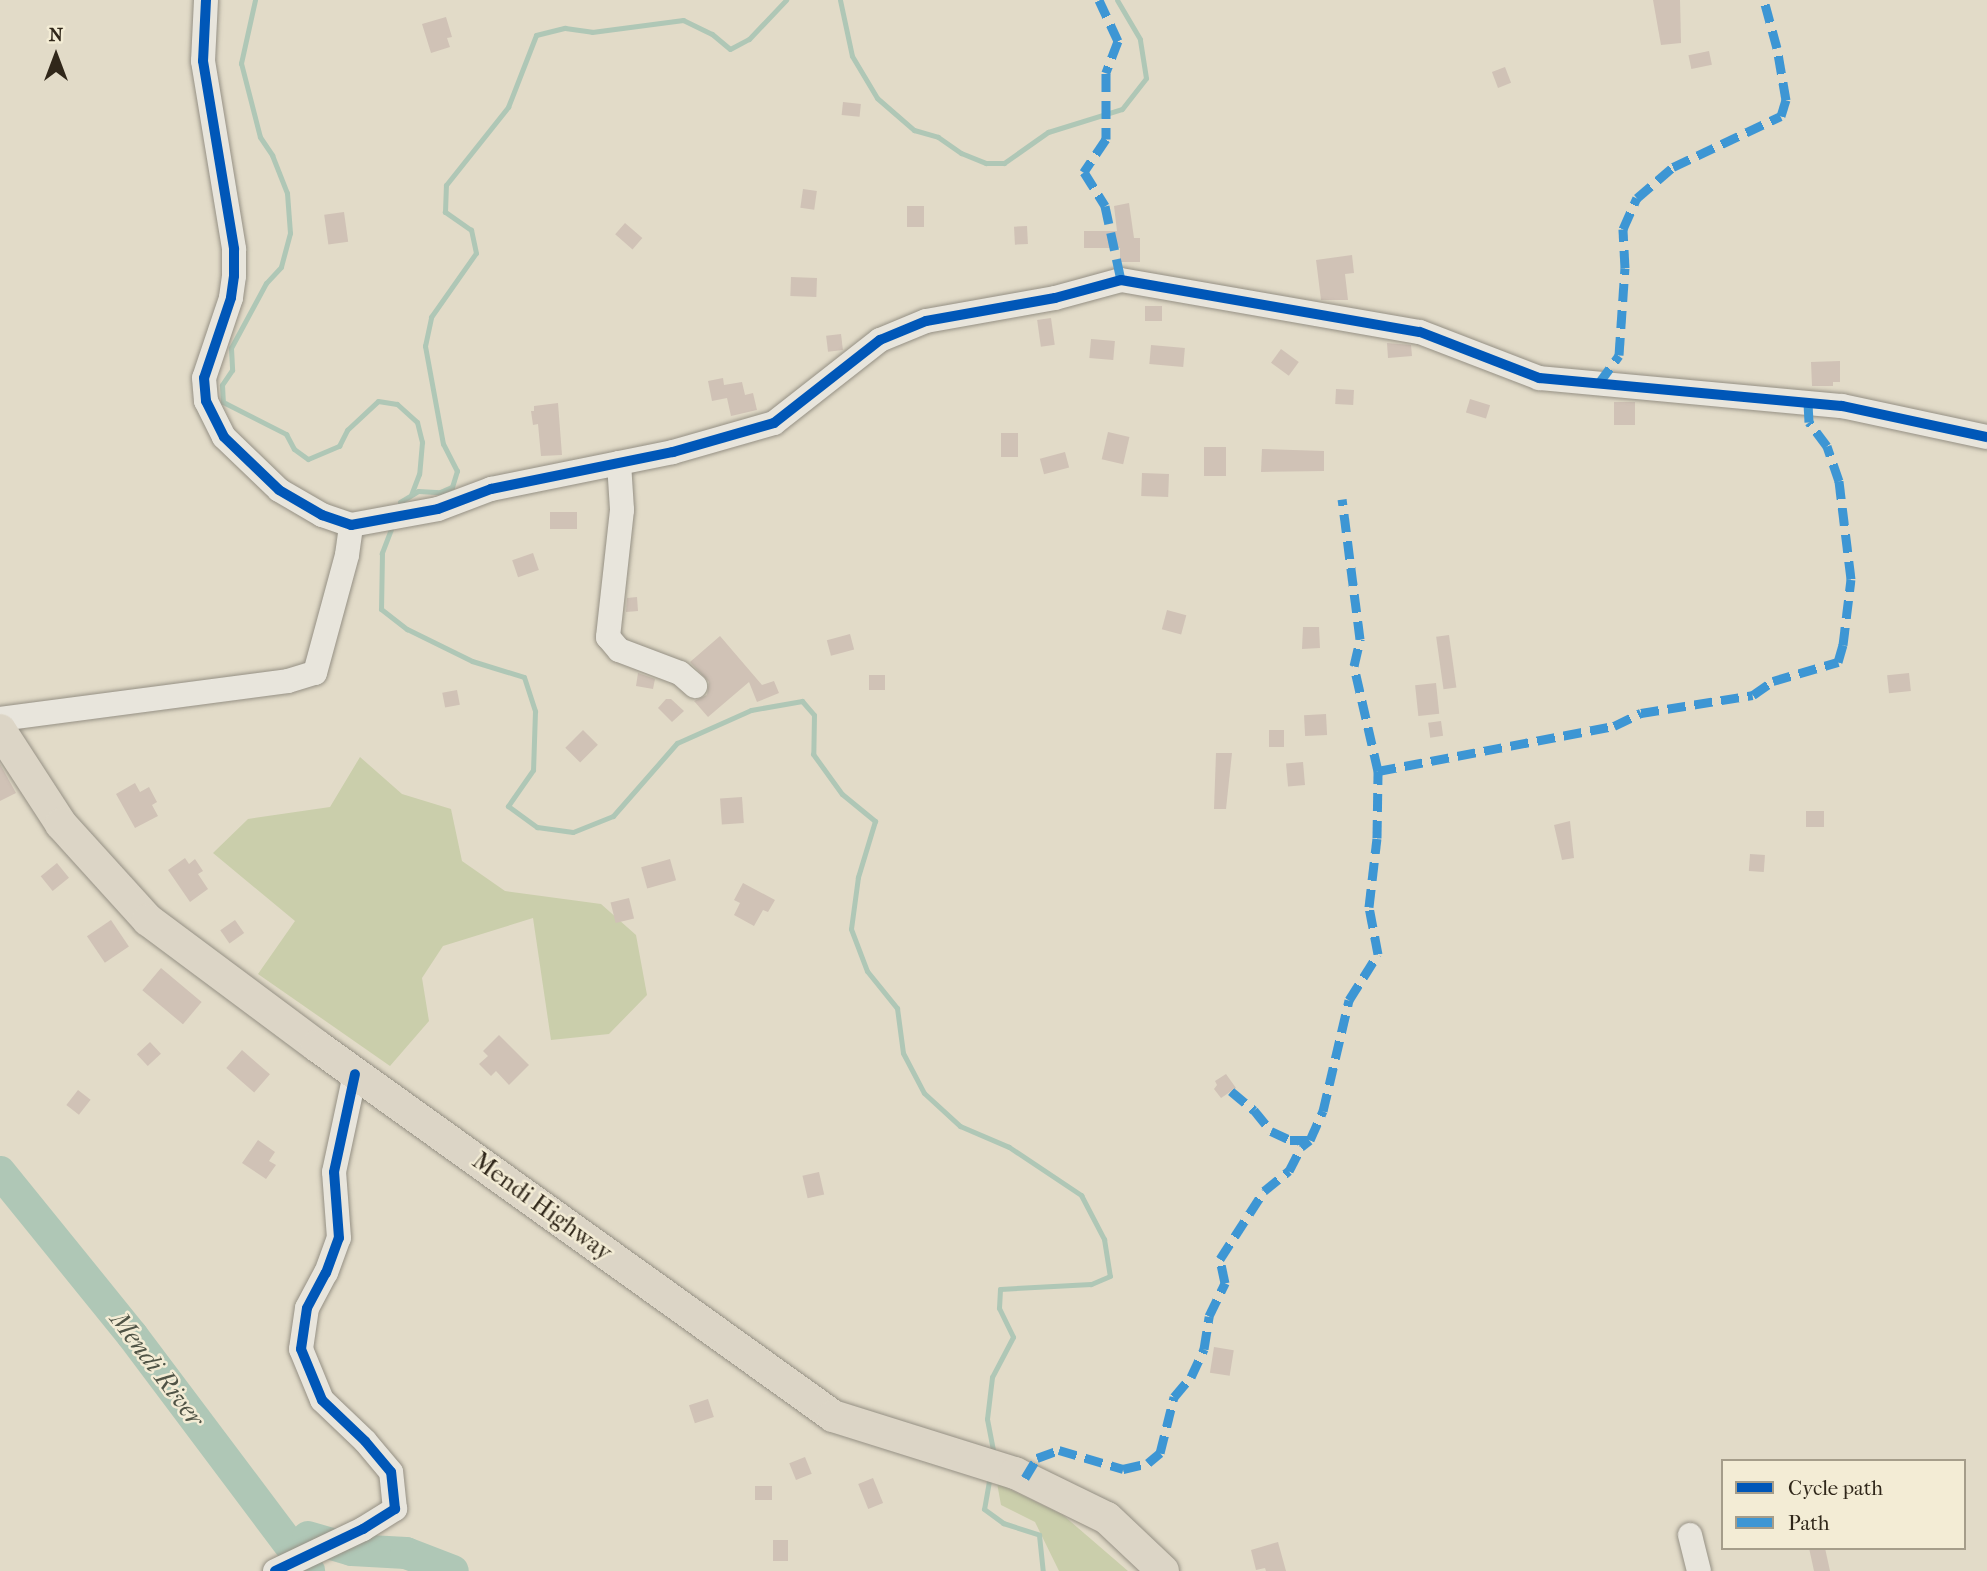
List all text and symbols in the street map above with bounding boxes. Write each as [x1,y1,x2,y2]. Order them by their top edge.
north arrow [21,21,91,91]
text: N [49,24,63,46]
street label: Mendi Highway [467,1147,617,1267]
water label: Mendi River [104,1305,210,1433]
legend [1721,1459,1966,1550]
text: Cycle path [1788,1476,1883,1500]
text: Path [1788,1511,1829,1535]

